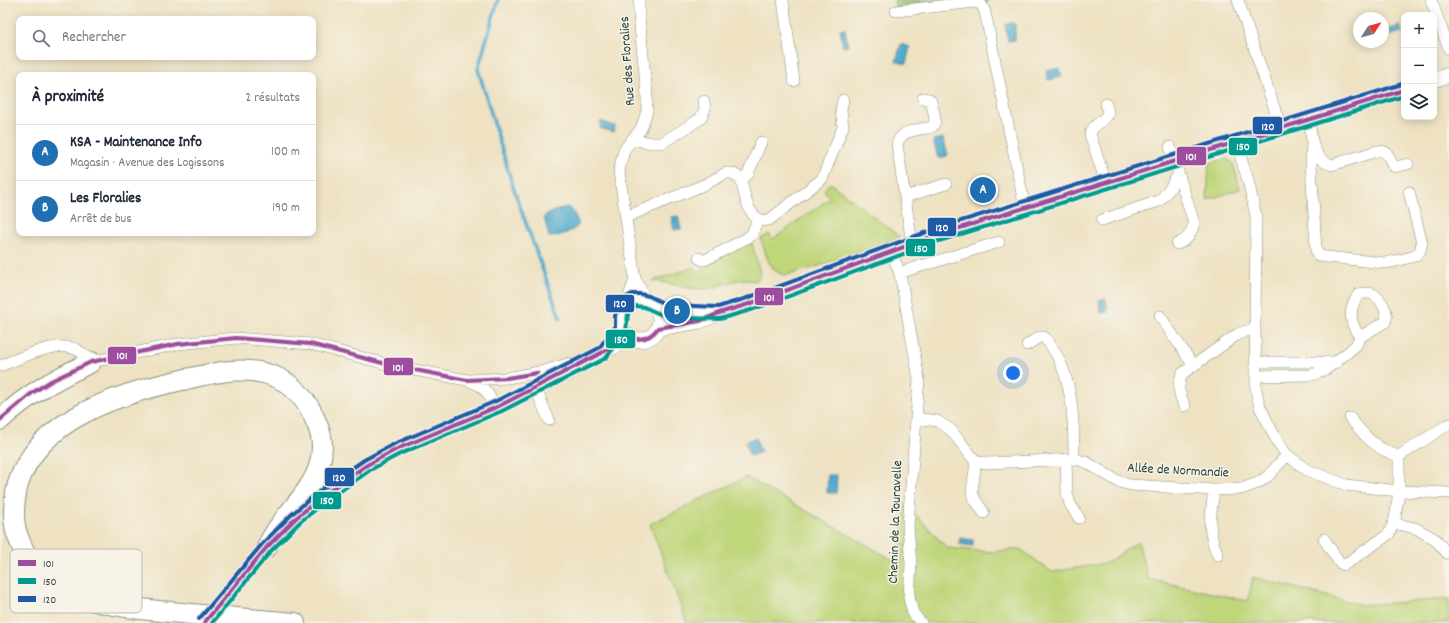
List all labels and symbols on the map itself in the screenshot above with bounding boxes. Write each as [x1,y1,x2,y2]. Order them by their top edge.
north arrow [1353,12,1389,48]
street label: Rue des Floralies [615,16,641,106]
line badge: 120 [1252,116,1283,135]
text: 120 [1261,120,1275,136]
line badge: 150 [1228,137,1258,156]
text: 150 [1236,140,1250,156]
line badge: 101 [1176,146,1207,166]
text: 101 [1186,150,1196,166]
pin: A [970,175,996,205]
line badge: 120 [927,217,957,237]
text: 120 [935,221,949,237]
line badge: 150 [905,238,936,257]
text: 150 [914,242,928,258]
line badge: 101 [754,287,784,306]
text: 101 [764,291,774,307]
line badge: 120 [605,294,635,313]
pin: B [664,296,690,326]
text: 120 [613,297,627,313]
line badge: 150 [605,329,636,349]
text: 150 [614,333,628,349]
line badge: 101 [107,346,137,365]
text: 101 [117,349,127,365]
line badge: 101 [383,357,414,376]
text: 101 [393,361,403,377]
your location [1003,363,1023,383]
street label: Allée de Normandie [1127,458,1229,484]
street label: Chemin de la Touravelle [884,460,908,584]
line badge: 120 [324,467,355,487]
text: 120 [332,471,346,487]
line badge: 150 [312,491,342,510]
text: 150 [320,494,334,510]
legend [10,549,142,613]
text: 101 [43,557,54,573]
text: 150 [43,575,57,591]
text: 120 [43,593,56,609]

